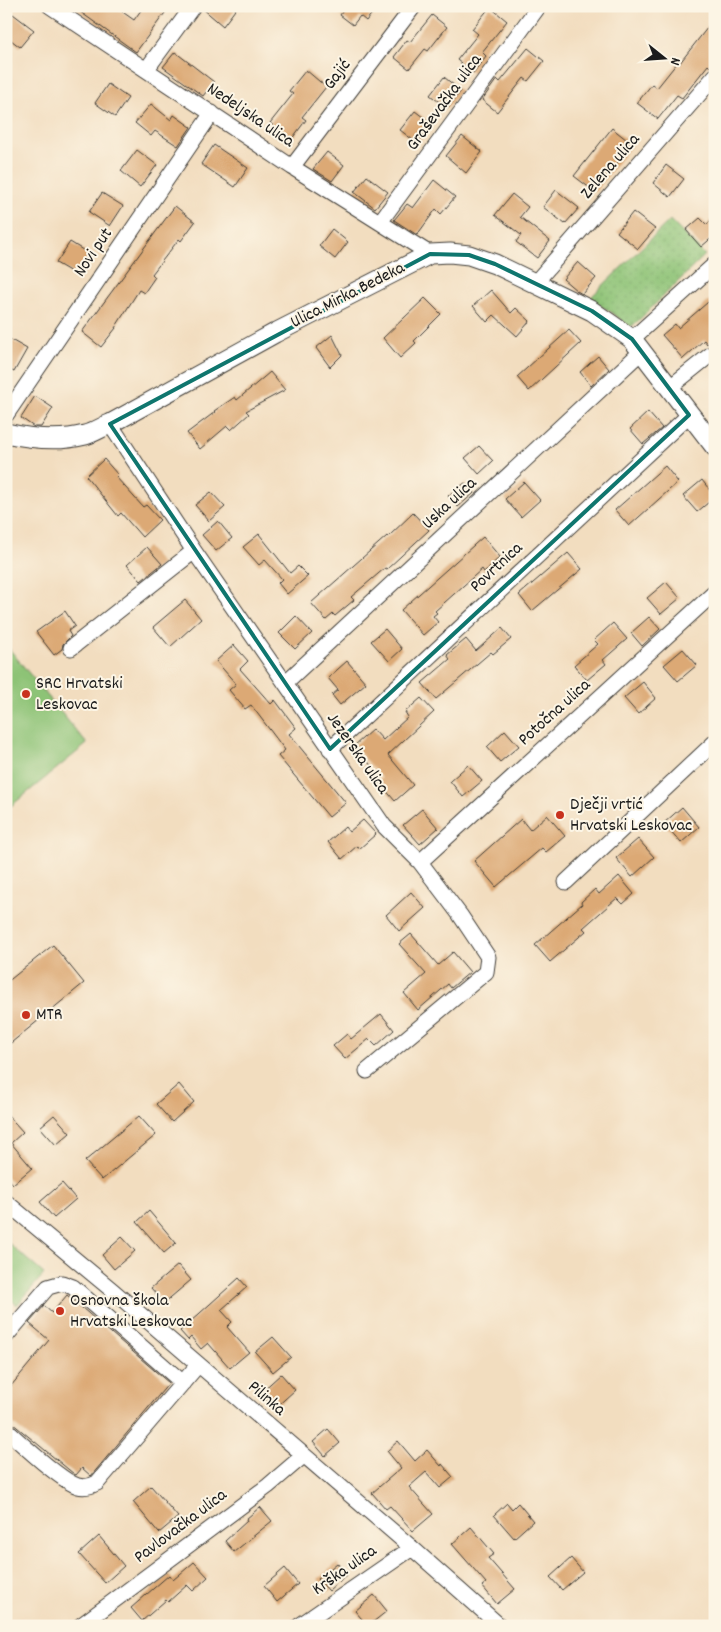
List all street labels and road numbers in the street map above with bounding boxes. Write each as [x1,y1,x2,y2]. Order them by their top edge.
street label: Graševačka ulica [401,49,489,156]
street label: Gajić [318,54,358,96]
street label: Nedeljska ulica [201,77,299,155]
street label: Zelena ulica [575,128,647,205]
street label: Novi put [68,223,120,283]
street label: Ulica Mirka Bedeka [287,256,410,336]
street label: Uska ulica [417,472,484,536]
street label: Povrtnica [465,537,529,599]
street label: Potočna ulica [513,673,597,752]
street label: Jezerska ulica [320,708,395,800]
street label: Pilinka [242,1375,291,1423]
street label: Pavlovačka ulica [129,1483,233,1570]
street label: Krška ulica [308,1539,383,1602]

